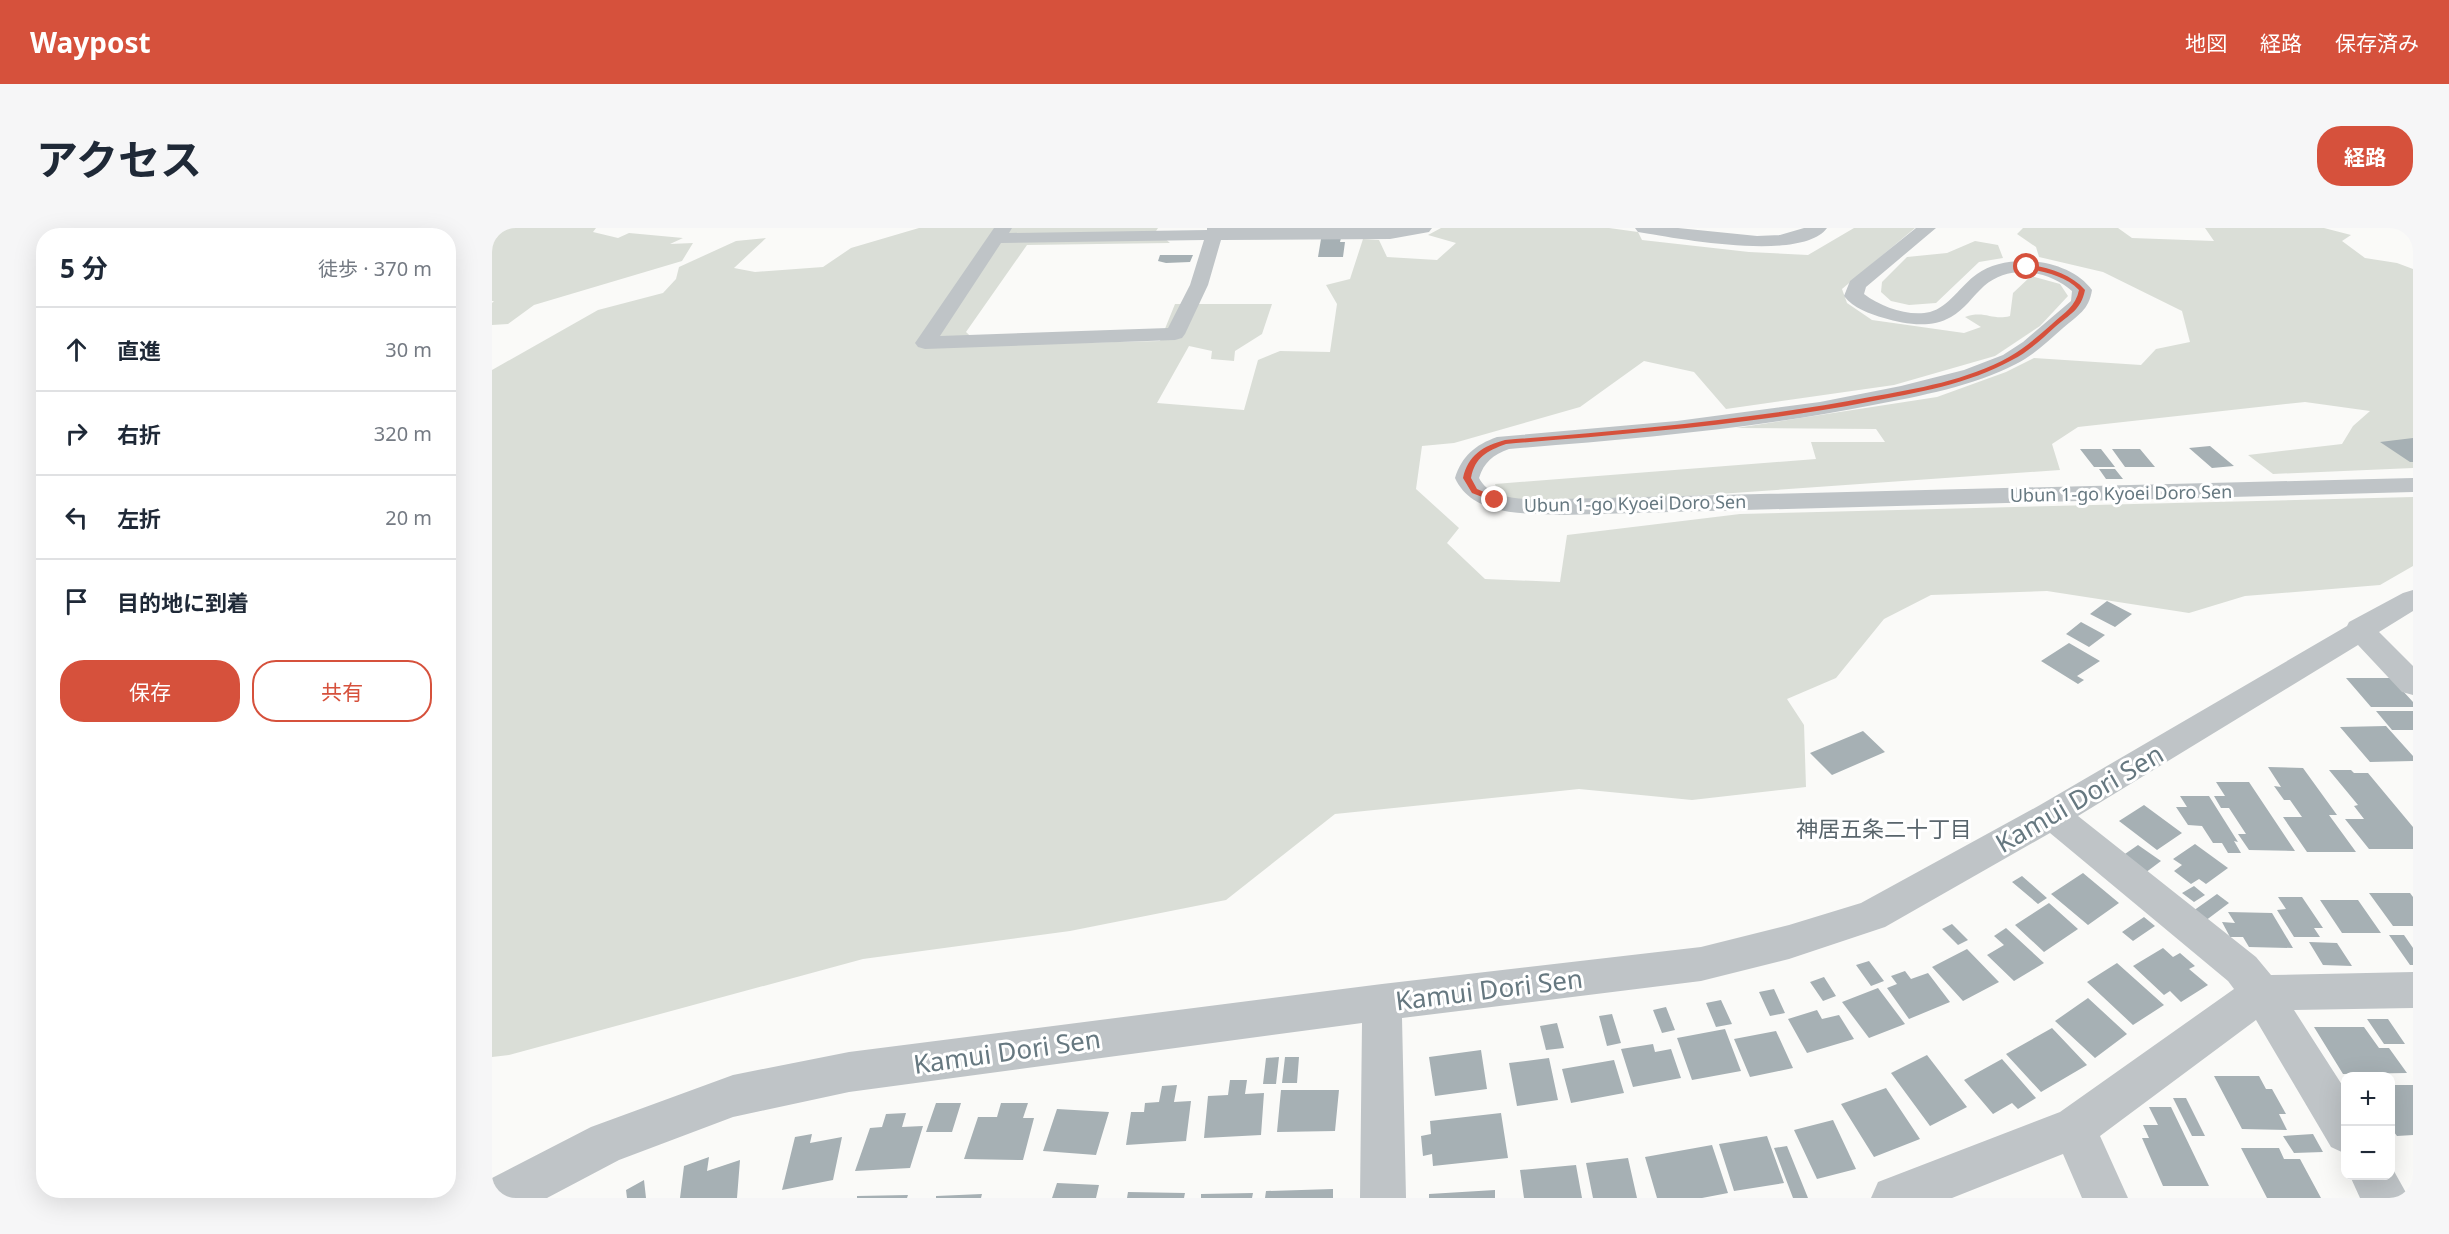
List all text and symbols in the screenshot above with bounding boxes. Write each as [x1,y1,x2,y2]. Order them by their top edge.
text: Waypost [30,23,151,61]
text: 地図 [2185,29,2227,57]
text: 経路 [2260,29,2302,57]
text: 保存済み [2335,29,2419,57]
button: 経路 [2317,126,2413,186]
text: アクセス [36,130,202,187]
text: 5 分 [60,250,108,286]
route start [2013,253,2039,279]
text: 徒歩 · 370 m [318,255,432,282]
icon: ahead [60,333,93,366]
text: 直進 [117,335,161,365]
text: 30 m [385,336,432,363]
icon: right [60,417,93,450]
text: 右折 [117,419,161,449]
text: 320 m [374,420,432,447]
street label: Ubun 1-go Kyoei Doro Sen [2010,479,2232,507]
route end [1481,486,1507,512]
street label: Ubun 1-go Kyoei Doro Sen [1524,489,1746,517]
icon: left [60,501,93,534]
text: 左折 [117,503,161,533]
text: 20 m [385,504,432,531]
icon: arrive [60,585,93,618]
text: 目的地に到着 [117,587,249,617]
button: 保存 [60,660,240,722]
button: 共有 [252,660,432,722]
street label: Kamui Dori Sen [1988,735,2170,861]
district label: 神居五条二十丁目 [1796,813,1972,843]
street label: Kamui Dori Sen [1393,960,1585,1018]
street label: Kamui Dori Sen [911,1020,1103,1082]
map controls [2341,1072,2395,1180]
button: + [2341,1072,2395,1126]
button: − [2341,1126,2395,1180]

